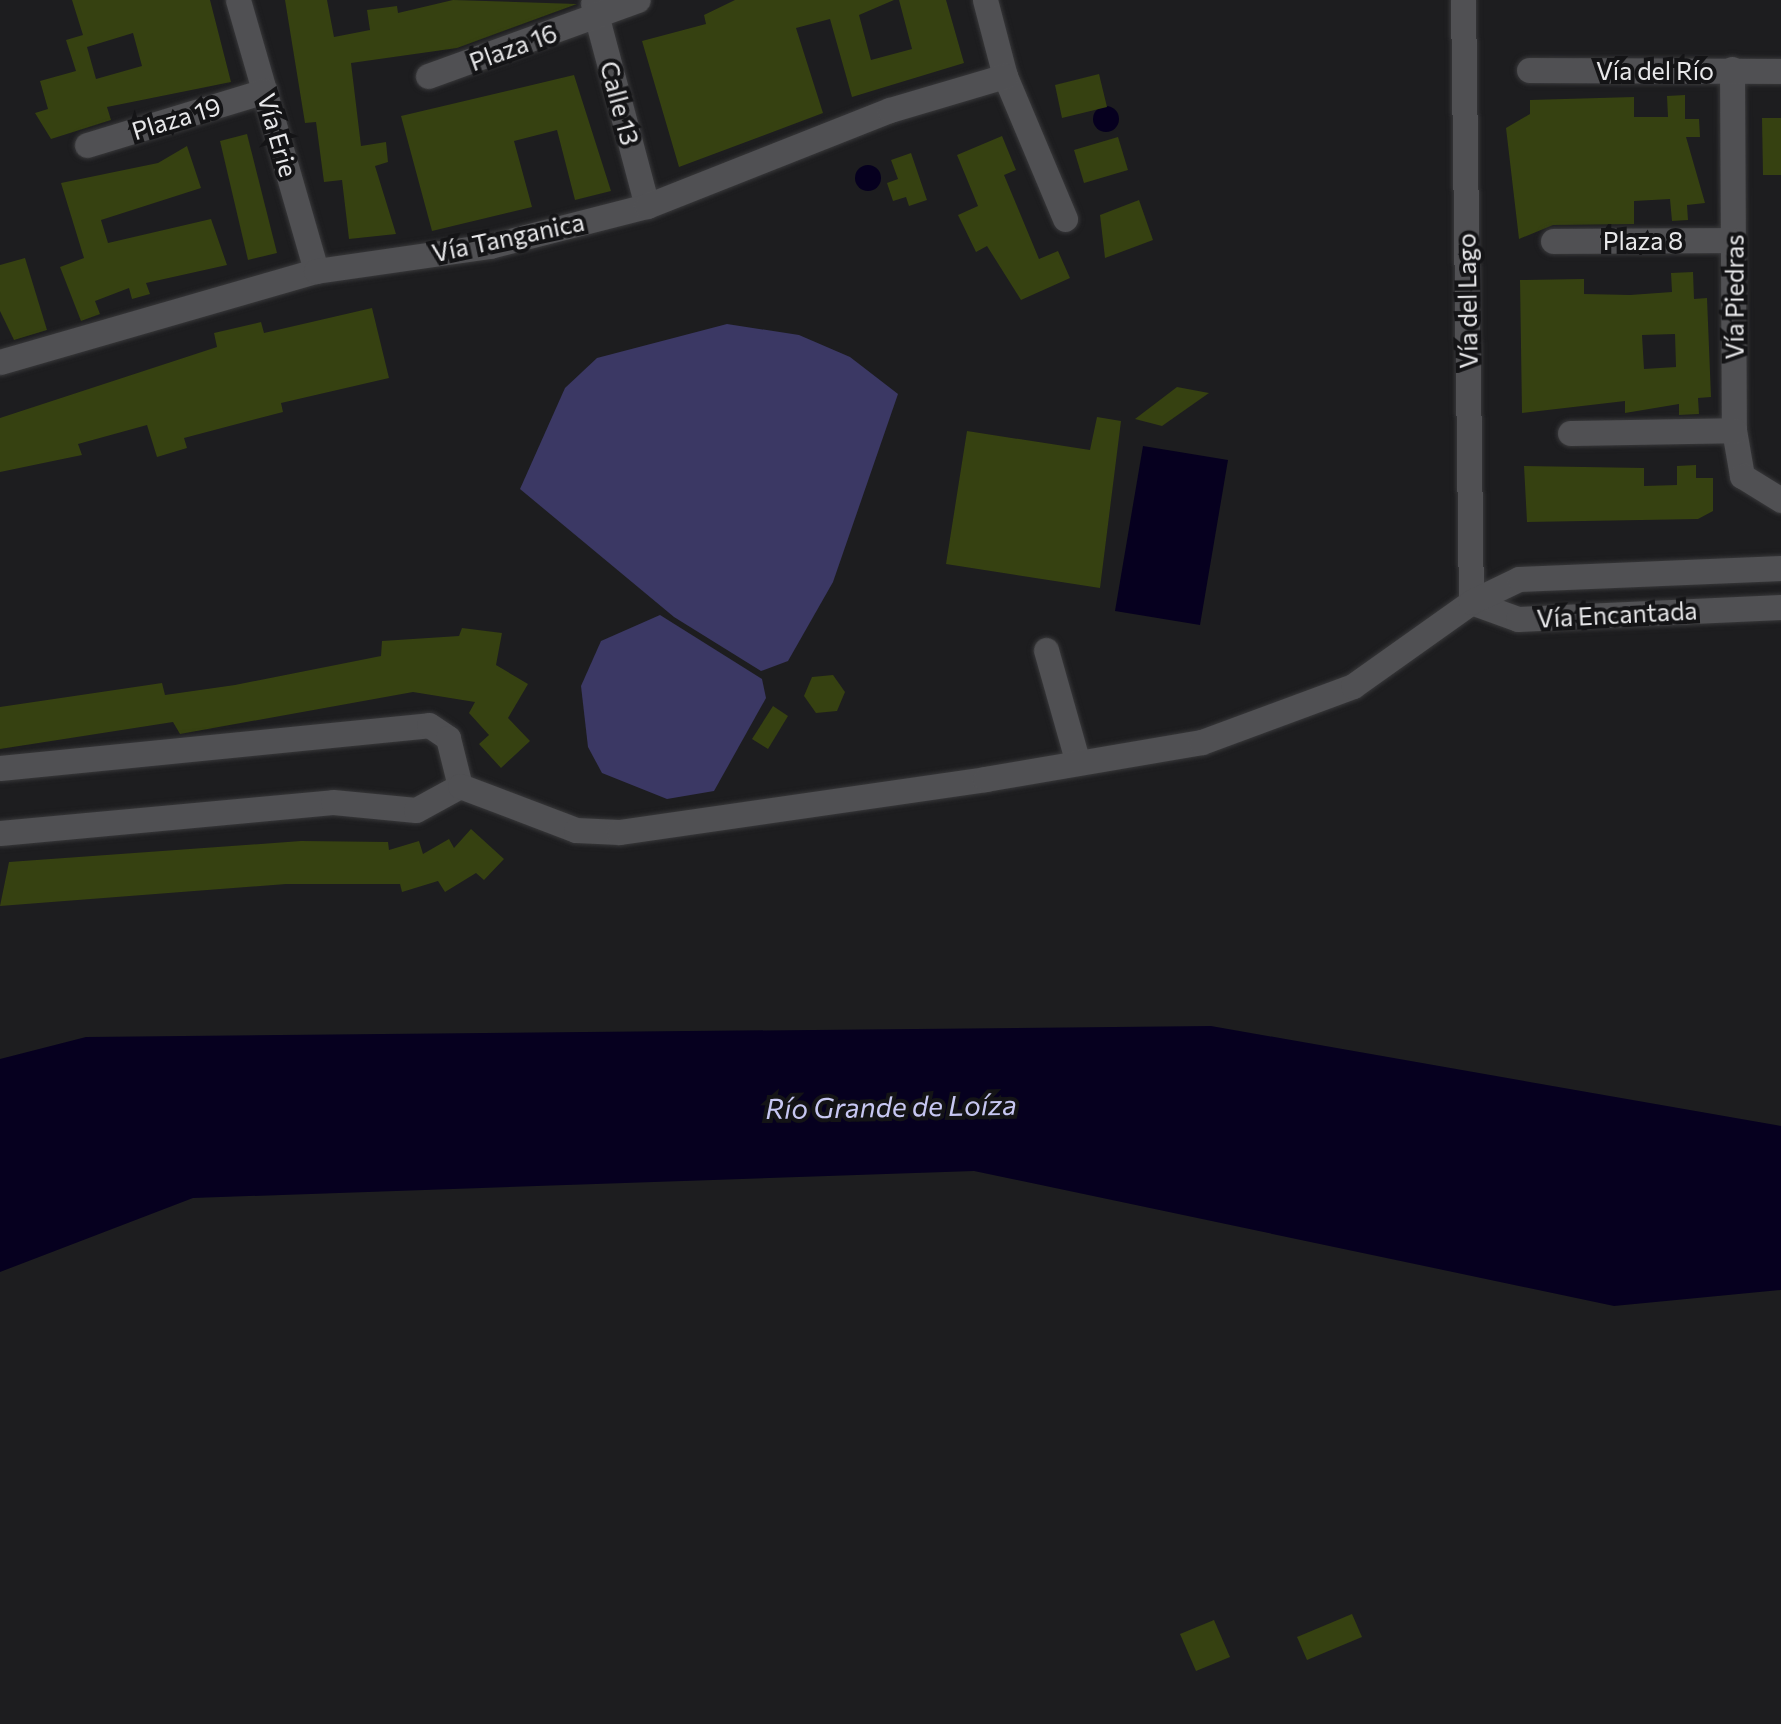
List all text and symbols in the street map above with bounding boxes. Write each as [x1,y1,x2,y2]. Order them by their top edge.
street label: Plaza 16 [465,17,561,77]
street label: Vía del Río [1596,55,1714,85]
street label: Calle 13 [594,58,646,148]
street label: Plaza 19 [128,90,224,146]
street label: Vía Erie [252,90,304,180]
street label: Vía Tanganica [429,206,587,268]
street label: Plaza 8 [1603,225,1683,255]
street label: Vía del Lago [1451,233,1483,369]
street label: Vía Piedras [1719,234,1749,360]
street label: Vía Encantada [1536,595,1698,633]
water label: Río Grande de Loíza [765,1087,1017,1125]

